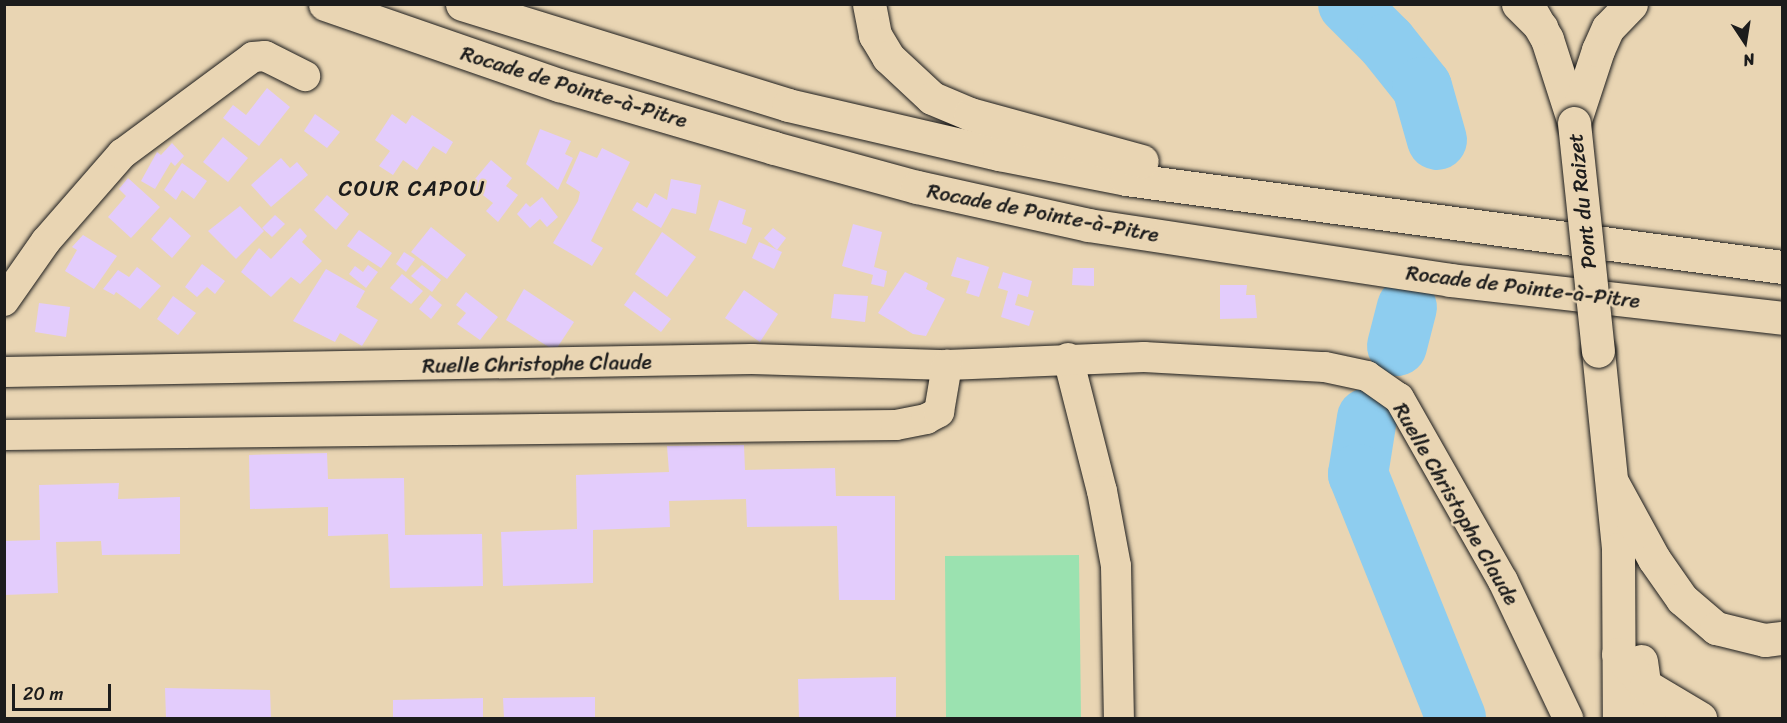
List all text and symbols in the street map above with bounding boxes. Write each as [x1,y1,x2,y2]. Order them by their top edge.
north arrow [1715,12,1775,72]
street label: Rocade de Pointe-à-Pitre [458,41,690,133]
text: N [1740,45,1757,75]
street label: Pont du Raizet [1562,132,1602,270]
district label: COUR CAPOU [339,176,485,202]
street label: Rocade de Pointe-à-Pitre [925,178,1161,248]
street label: Rocade de Pointe-à-Pitre [1405,260,1641,314]
street label: Ruelle Christophe Claude [422,349,652,379]
street label: Ruelle Christophe Claude [1388,399,1524,609]
scale bar [15,672,114,710]
text: 20 m [23,678,63,710]

